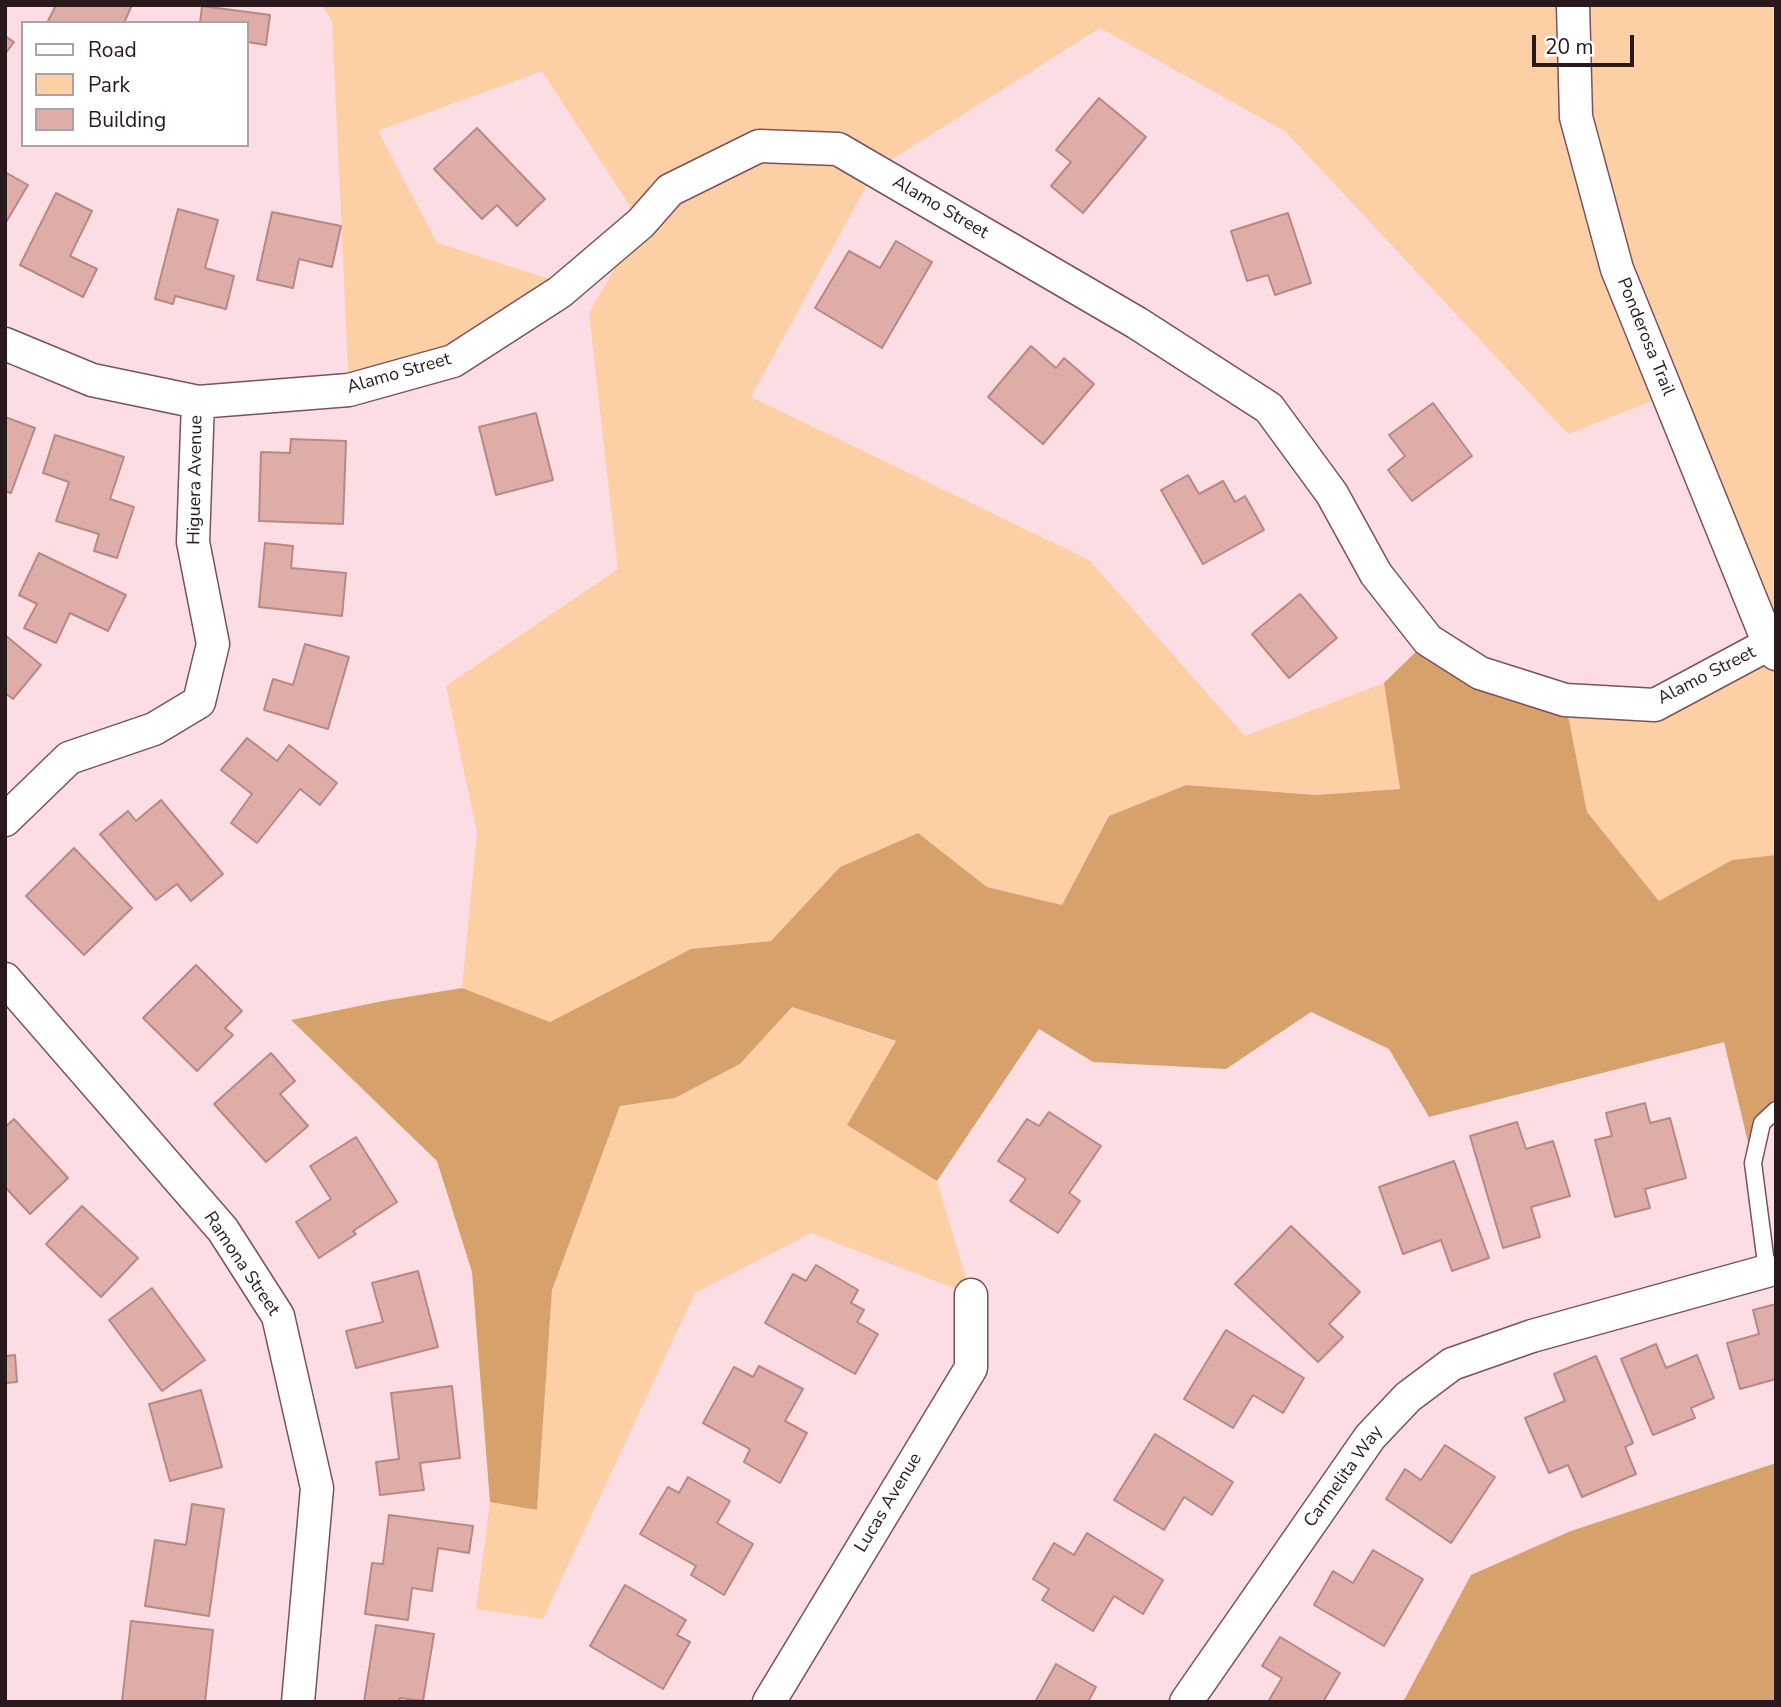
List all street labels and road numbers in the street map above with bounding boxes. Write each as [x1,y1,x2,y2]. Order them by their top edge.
street label: Alamo Street [888,172,992,244]
street label: Ponderosa Trail [1612,275,1678,399]
street label: Alamo Street [345,349,453,399]
street label: Higuera Avenue [184,415,208,545]
street label: Alamo Street [1654,642,1760,710]
street label: Ramona Street [198,1208,284,1320]
street label: Carmelita Way [1300,1422,1388,1532]
street label: Lucas Avenue [851,1449,927,1557]

